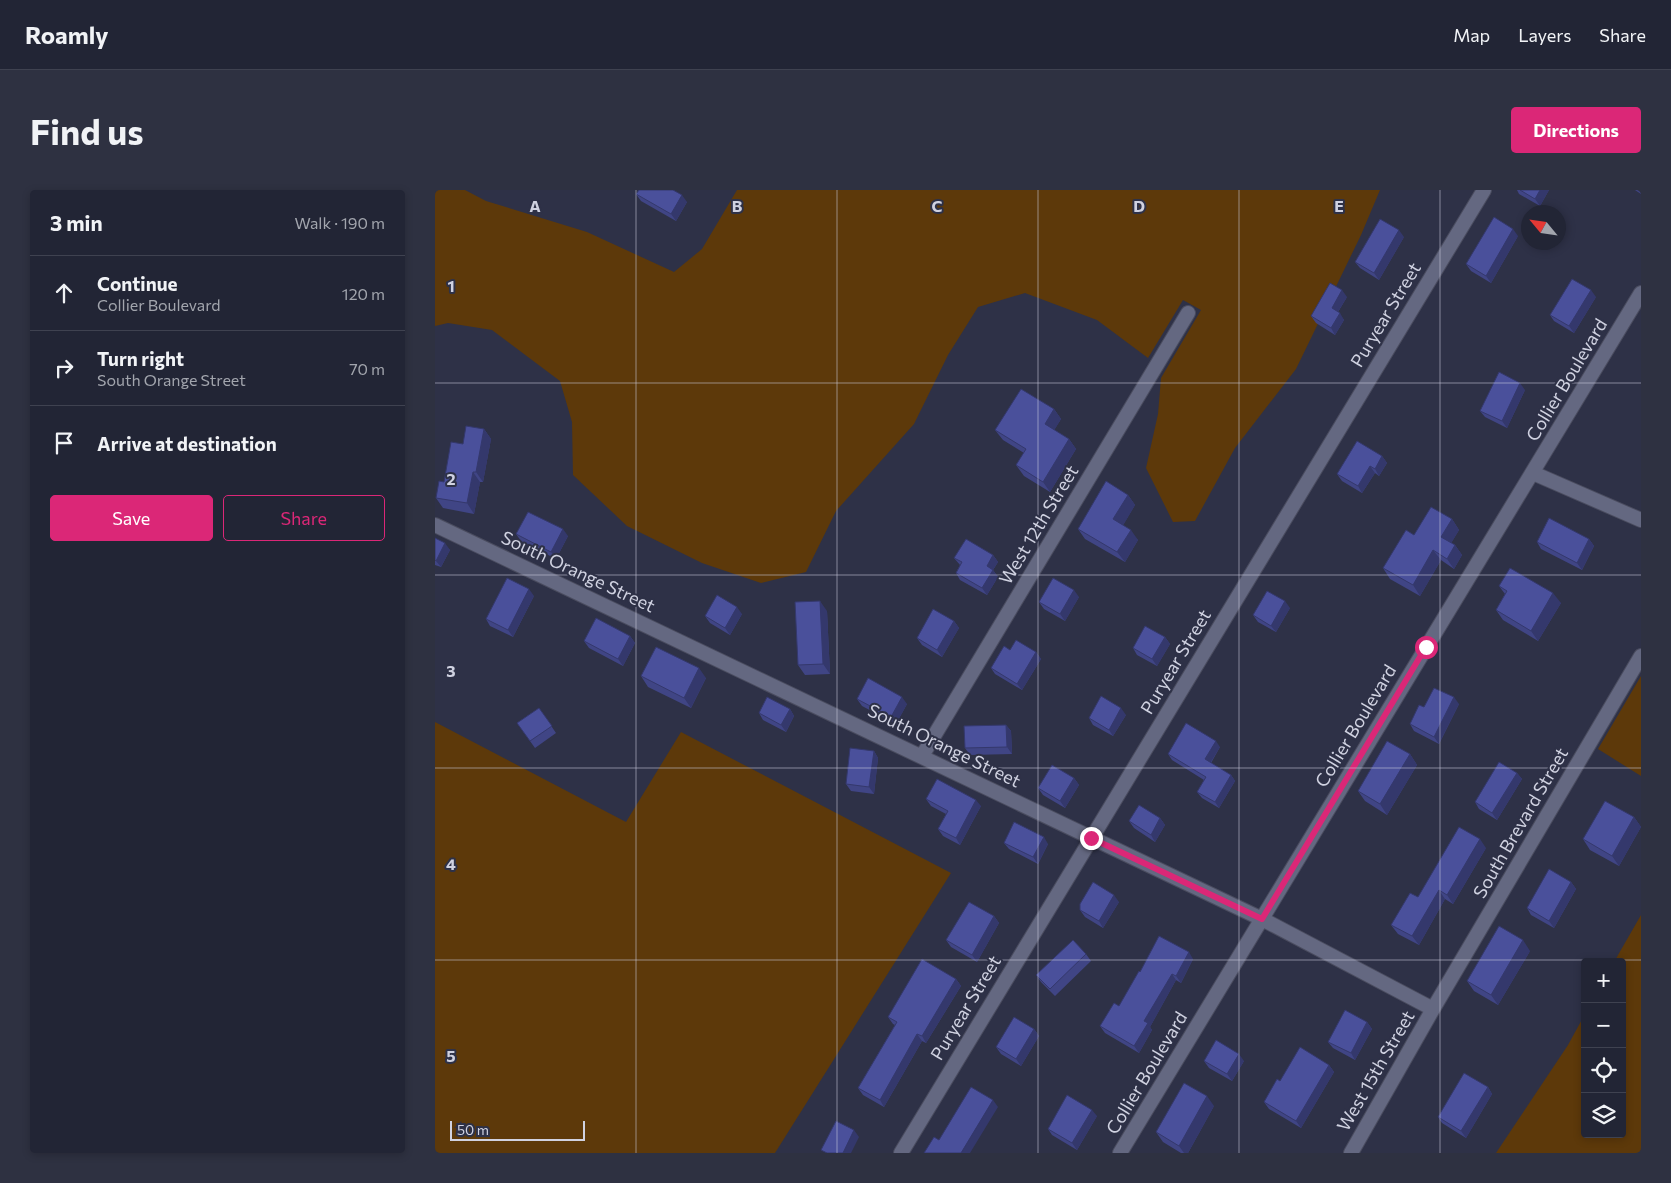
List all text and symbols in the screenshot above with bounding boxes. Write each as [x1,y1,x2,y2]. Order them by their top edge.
text: Roamly [25,20,108,49]
text: Map [1453,24,1490,46]
text: Layers [1518,24,1571,46]
text: Share [1599,24,1646,46]
button: Directions [1511,107,1641,153]
text: Find us [30,109,144,152]
text: A [529,196,541,215]
text: B [732,196,743,215]
text: C [932,196,943,215]
text: D [1133,196,1145,215]
text: E [1334,196,1344,215]
north arrow [1521,205,1566,250]
text: 3 min [50,210,103,235]
text: Walk · 190 m [295,213,385,232]
street label: Puryear Street [1345,258,1425,371]
text: Continue [97,272,177,295]
text: 1 [447,276,455,295]
icon: ahead [50,279,78,307]
text: 120 m [342,284,385,303]
text: Collier Boulevard [97,295,221,314]
street label: Collier Boulevard [1521,314,1611,445]
text: Turn right [97,347,184,370]
icon: right [50,354,78,382]
text: 70 m [349,359,385,378]
text: South Orange Street [97,370,246,389]
icon: arrive [50,429,78,457]
text: Arrive at destination [97,432,277,455]
street label: West 12th Street [994,461,1082,588]
text: 2 [446,469,456,488]
button: Save [50,495,213,541]
button: Share [223,495,385,541]
street label: South Orange Street [498,526,659,616]
street label: Puryear Street [1135,605,1215,718]
route start [1415,636,1438,659]
street label: Collier Boulevard [1310,660,1400,791]
text: 3 [446,661,456,680]
street label: South Orange Street [864,699,1024,792]
street label: South Brevard Street [1468,743,1572,902]
route end [1080,827,1103,850]
text: 4 [446,854,456,873]
street label: Puryear Street [925,951,1005,1064]
map controls [1581,958,1626,1138]
button: + [1581,958,1626,1003]
button: − [1581,1003,1626,1048]
street label: West 15th Street [1332,1006,1419,1135]
street label: Collier Boulevard [1101,1007,1191,1138]
text: 5 [446,1046,456,1065]
button: locate [1581,1048,1626,1093]
button: layers [1581,1093,1626,1138]
scale bar [450,1118,585,1141]
text: 50 m [457,1121,489,1138]

